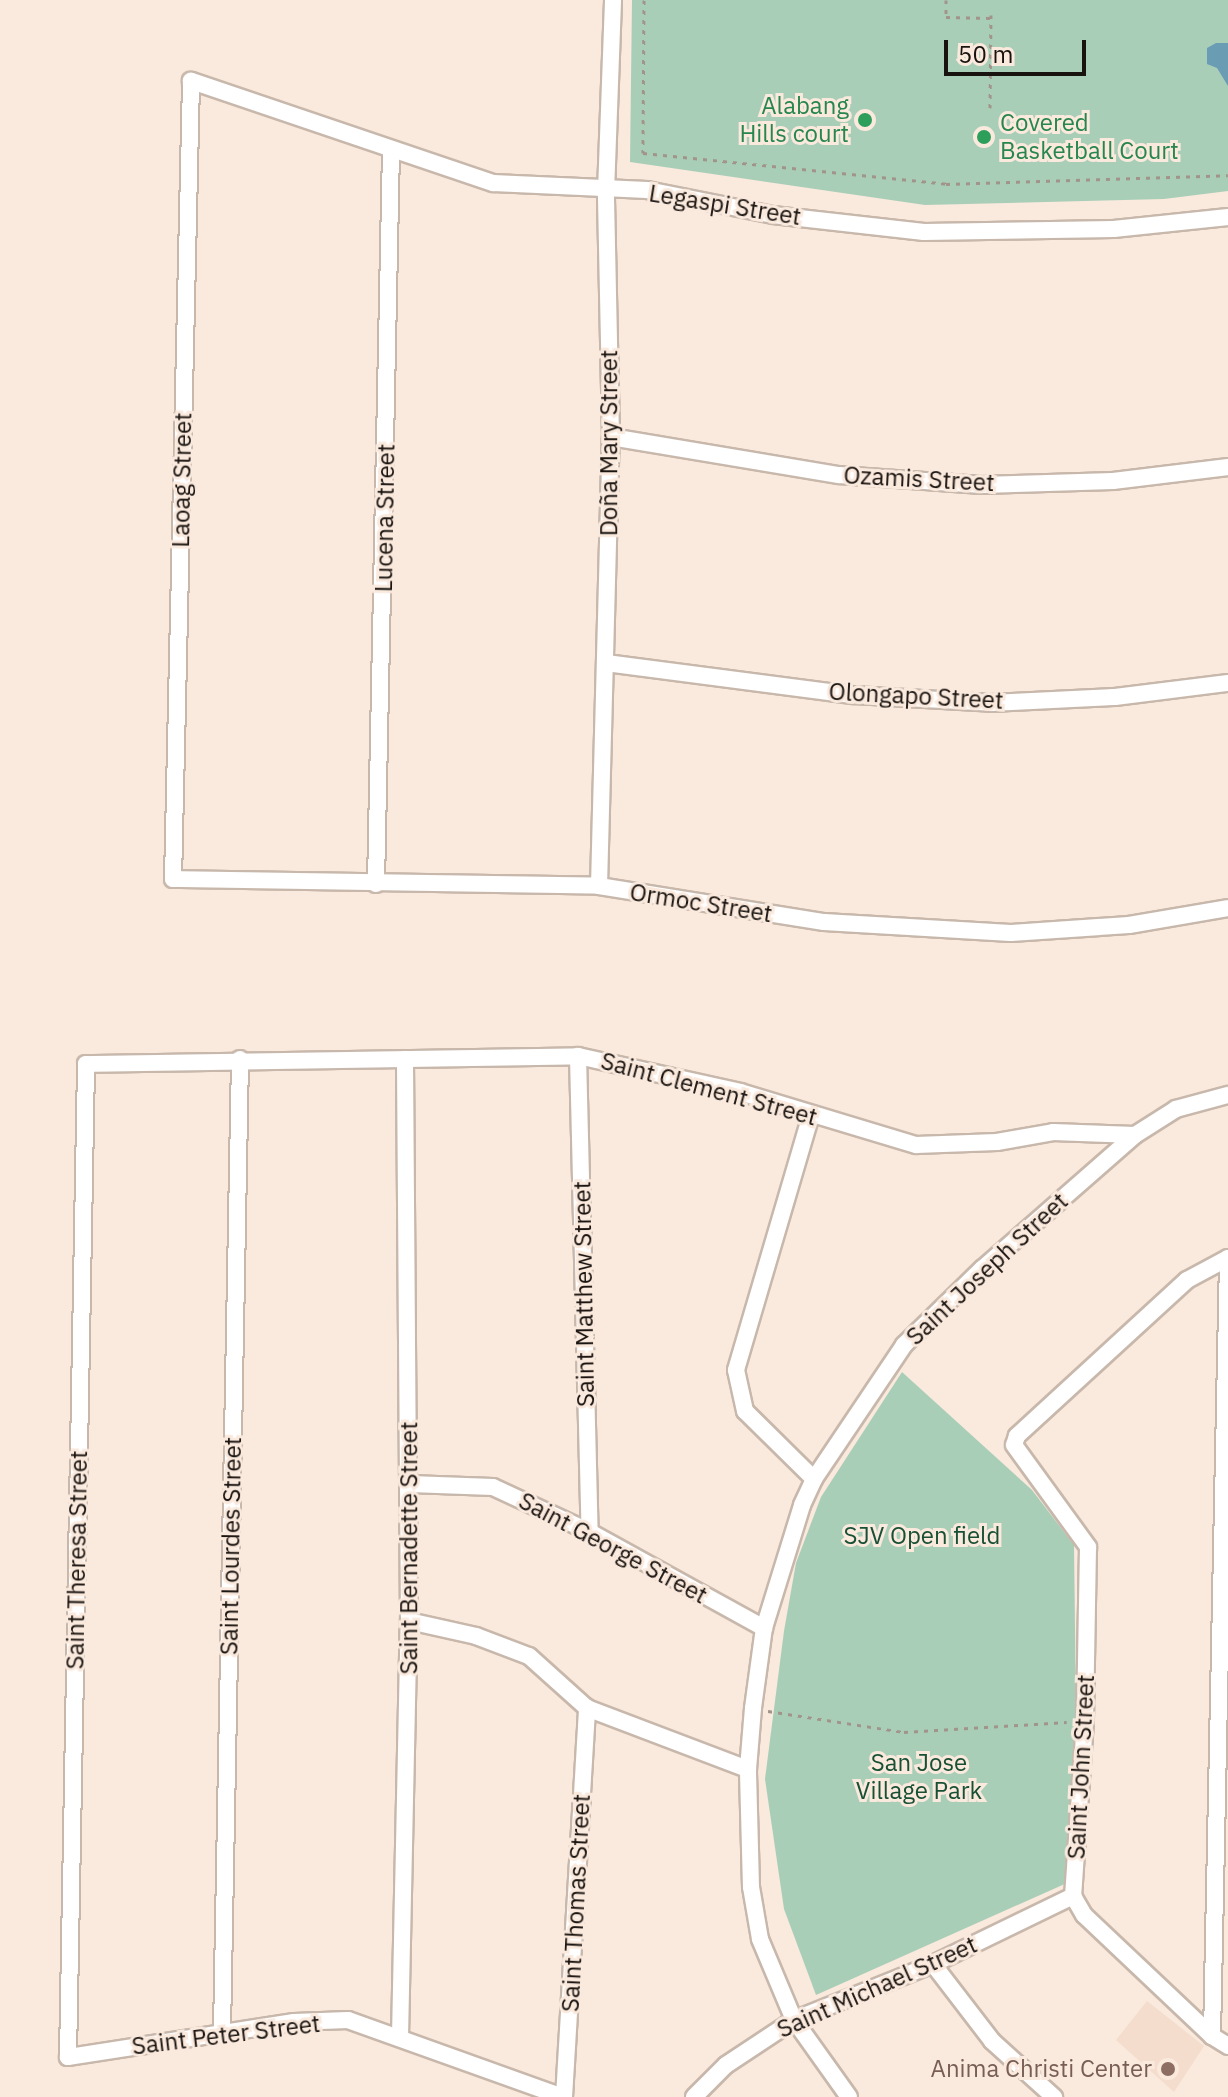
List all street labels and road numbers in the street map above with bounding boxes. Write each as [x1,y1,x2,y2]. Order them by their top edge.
street label: Legaspi Street [647,179,803,231]
street label: Doña Mary Street [595,350,623,536]
street label: Laoag Street [166,412,198,548]
street label: Lucena Street [369,444,401,592]
street label: Ozamis Street [843,461,995,497]
street label: Olongapo Street [828,677,1004,715]
street label: Ormoc Street [628,878,774,928]
street label: Saint Clement Street [598,1046,820,1132]
street label: Saint Matthew Street [568,1181,600,1407]
street label: Saint Joseph Street [900,1187,1074,1351]
street label: Saint Bernadette Street [395,1422,423,1674]
street label: Saint Lourdes Street [215,1437,247,1655]
street label: Saint Theresa Street [61,1450,93,1670]
street label: Saint George Street [514,1486,712,1610]
street label: Saint John Street [1062,1674,1100,1860]
street label: Saint Thomas Street [556,1793,596,2013]
street label: Saint Michael Street [773,1930,981,2044]
street label: Saint Peter Street [130,2009,322,2061]

